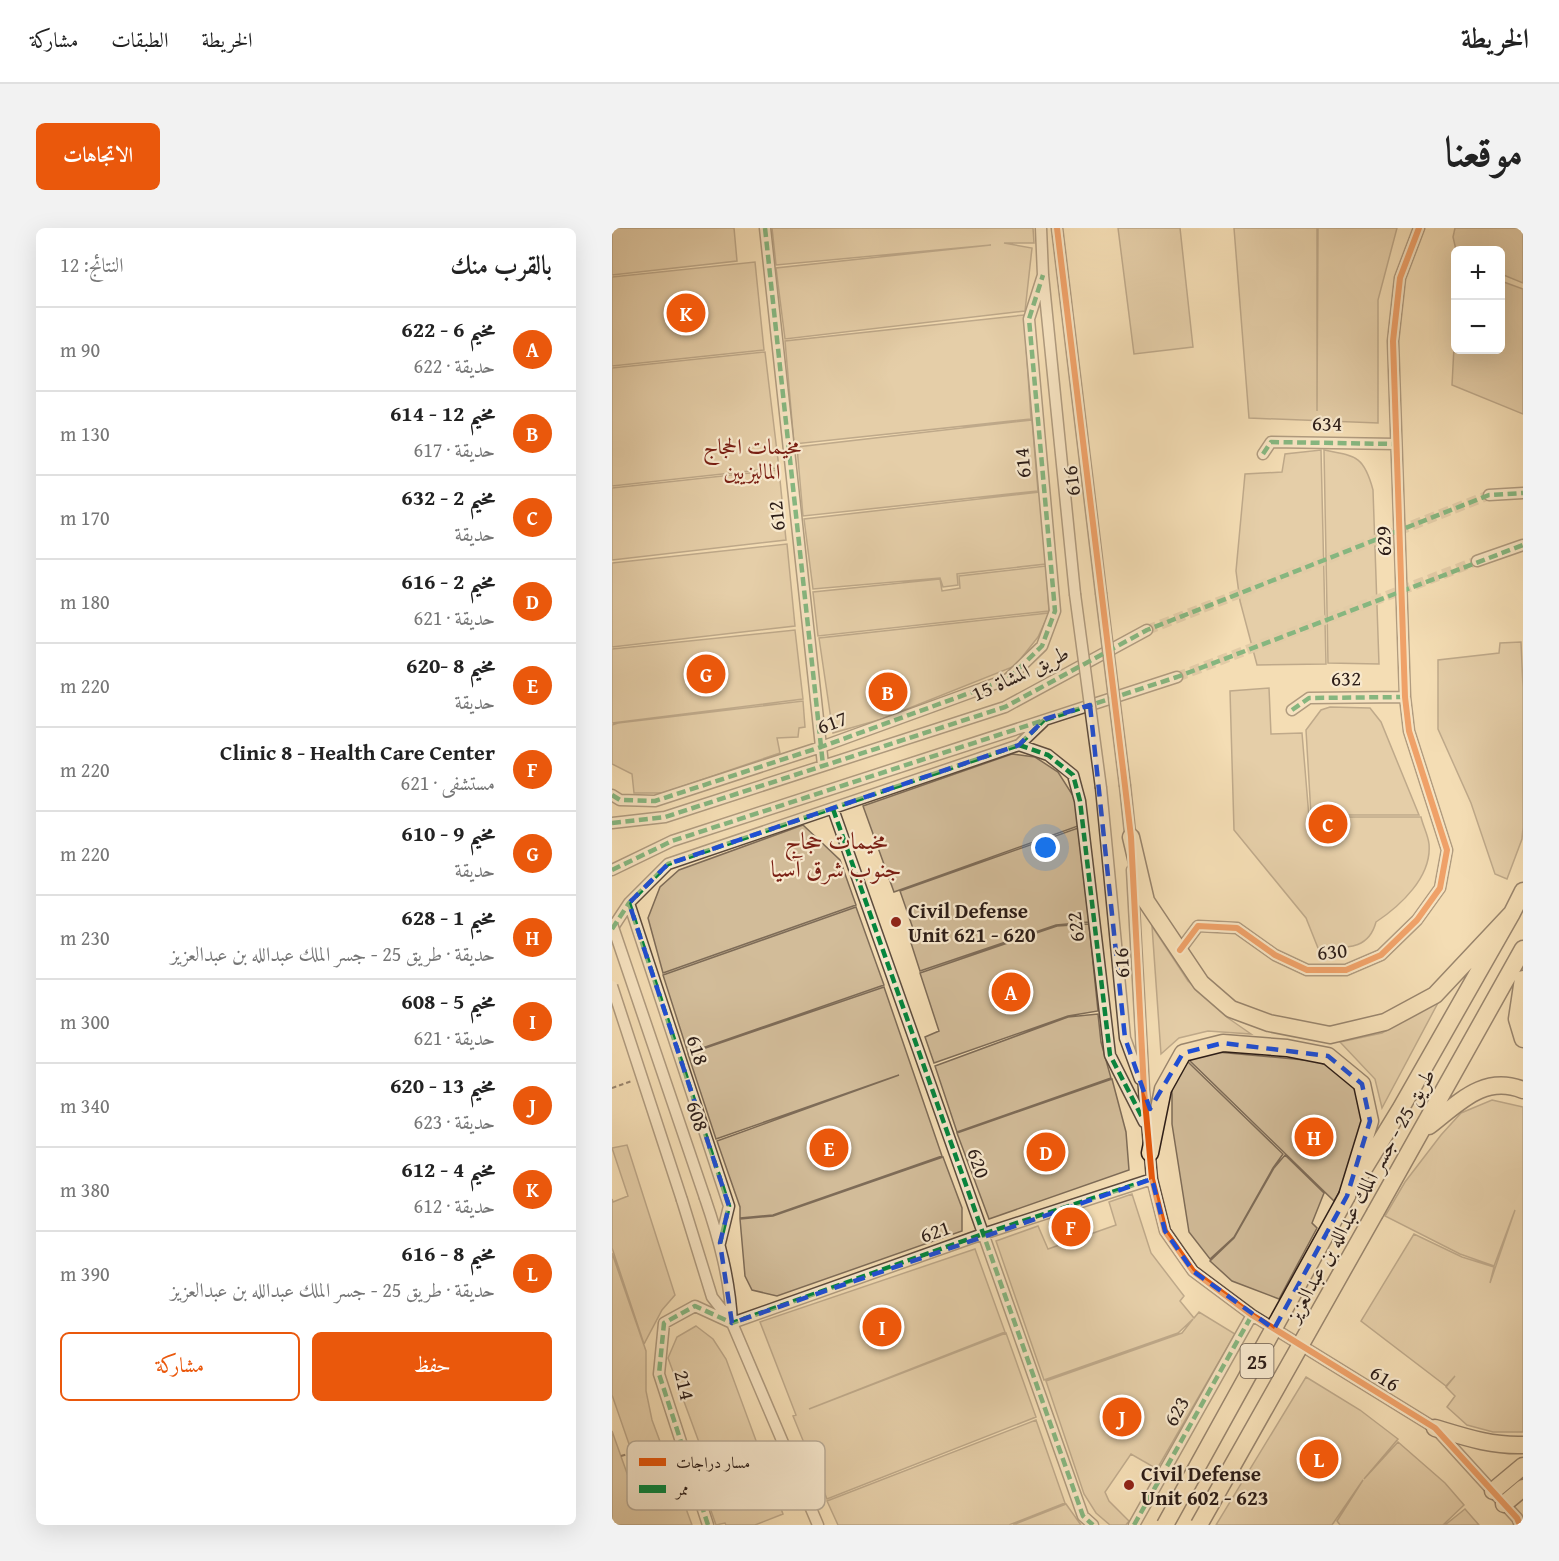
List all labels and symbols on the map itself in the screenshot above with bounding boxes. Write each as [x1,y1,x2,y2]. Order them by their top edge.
pin: K [666,290,706,335]
street label: 634 [1312,407,1342,439]
district label: مخيمات الحجاج الماليزيين [703,430,802,487]
street label: 614 [1005,447,1039,479]
street label: 616 [1054,464,1088,498]
street label: 612 [759,499,793,533]
street label: 629 [1367,525,1399,557]
street label: طريق المشاة 15 [966,637,1074,709]
pin: G [686,652,725,696]
street label: 632 [1331,662,1361,694]
pin: B [868,670,908,714]
street label: 617 [812,702,852,742]
pin: C [1308,802,1348,846]
district label: مخيمات حجاج جنوب شرق آسيا [771,823,901,886]
your location [1031,833,1060,862]
place label: Civil Defense Unit 621 - 620 [908,895,1036,950]
street label: 622 [1058,910,1092,944]
marker: Civil Defense Unit 621 - 620 [889,915,903,929]
street label: 630 [1315,934,1349,968]
street label: 616 [1105,947,1137,979]
pin: A [992,970,1030,1014]
street label: 618 [679,1031,717,1069]
street label: طريق 25 - جسر الملك عبدالله بن عبدالعزيز [1276,1063,1443,1329]
street label: 608 [678,1097,718,1135]
pin: H [1294,1114,1334,1160]
pin: E [810,1126,848,1170]
pin: D [1026,1130,1066,1174]
street label: 620 [959,1144,999,1182]
pin: F [1052,1204,1090,1250]
street label: 621 [916,1211,954,1251]
pin: I [862,1304,902,1350]
road number: 25 [1240,1344,1274,1378]
street label: 616 [1364,1357,1406,1399]
street label: 214 [666,1367,704,1403]
street label: 623 [1155,1390,1197,1432]
pin: J [1102,1394,1142,1440]
pin: L [1300,1436,1338,1482]
legend [627,1441,825,1510]
text: مسار دراجات [676,1450,750,1474]
place label: Civil Defense Unit 602 - 623 [1141,1458,1269,1513]
text: ممر [674,1477,689,1501]
marker: Civil Defense Unit 602 - 623 [1122,1478,1136,1492]

